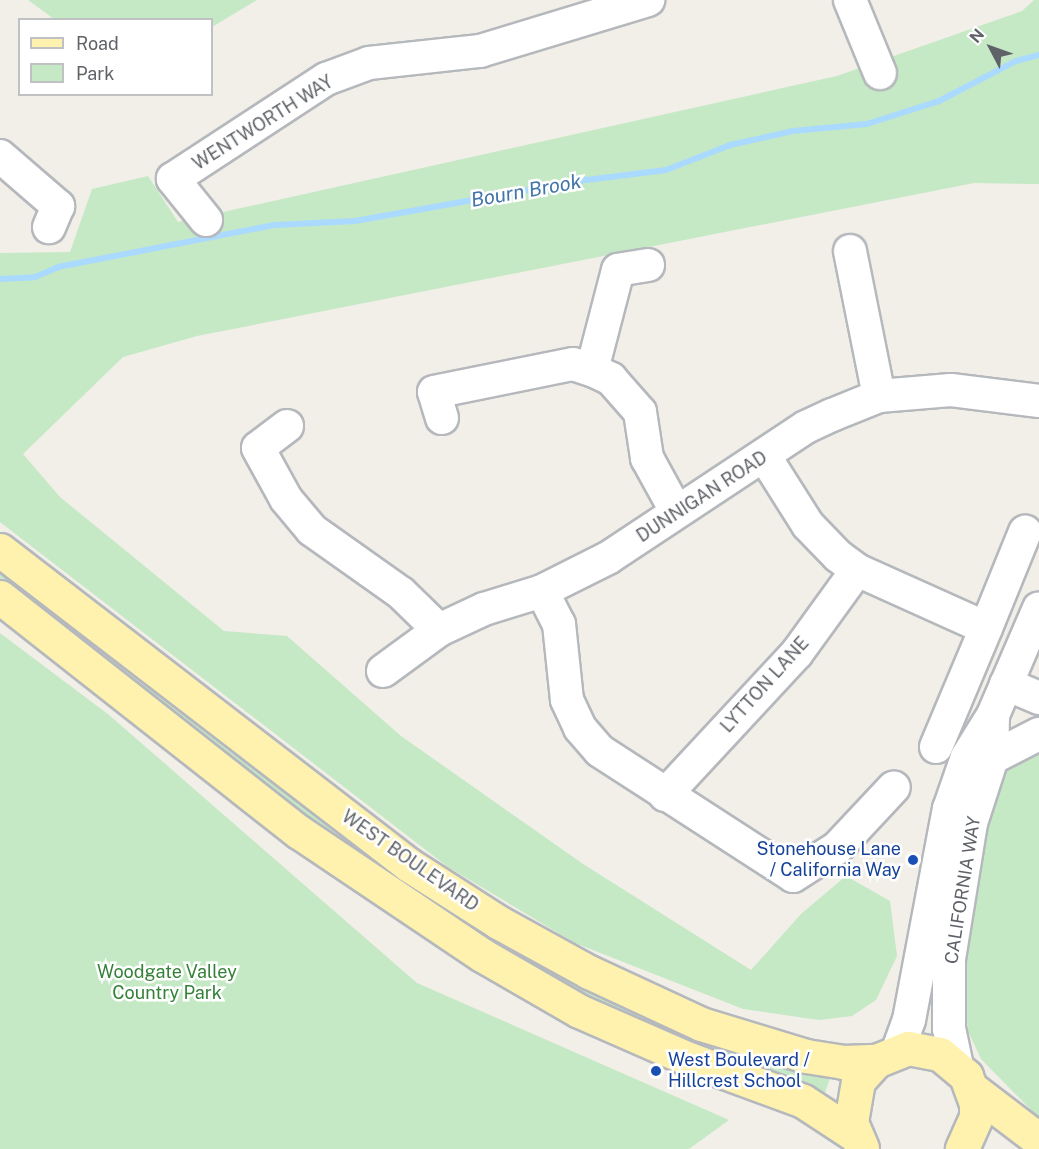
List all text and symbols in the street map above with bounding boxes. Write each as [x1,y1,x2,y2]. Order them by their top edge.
legend [18,18,213,96]
north arrow [961,18,1021,78]
text: N [966,25,988,47]
text: Road [76,33,119,54]
text: Park [76,63,114,84]
street label: WENTWORTH WAY [189,71,337,175]
water label: Bourn Brook [469,169,583,213]
street label: DUNNIGAN ROAD [633,447,771,547]
street label: LYTTON LANE [716,633,814,737]
street label: WEST BOULEVARD [337,806,483,916]
street label: CALIFORNIA WAY [941,814,985,966]
place label: Stonehouse Lane / California Way [756,839,901,882]
marker: Stonehouse Lane / California Way [906,853,920,867]
park label: Woodgate Valley Country Park [97,962,237,1004]
place label: West Boulevard / Hillcrest School [668,1050,810,1092]
marker: West Boulevard / Hillcrest School [649,1064,663,1078]

